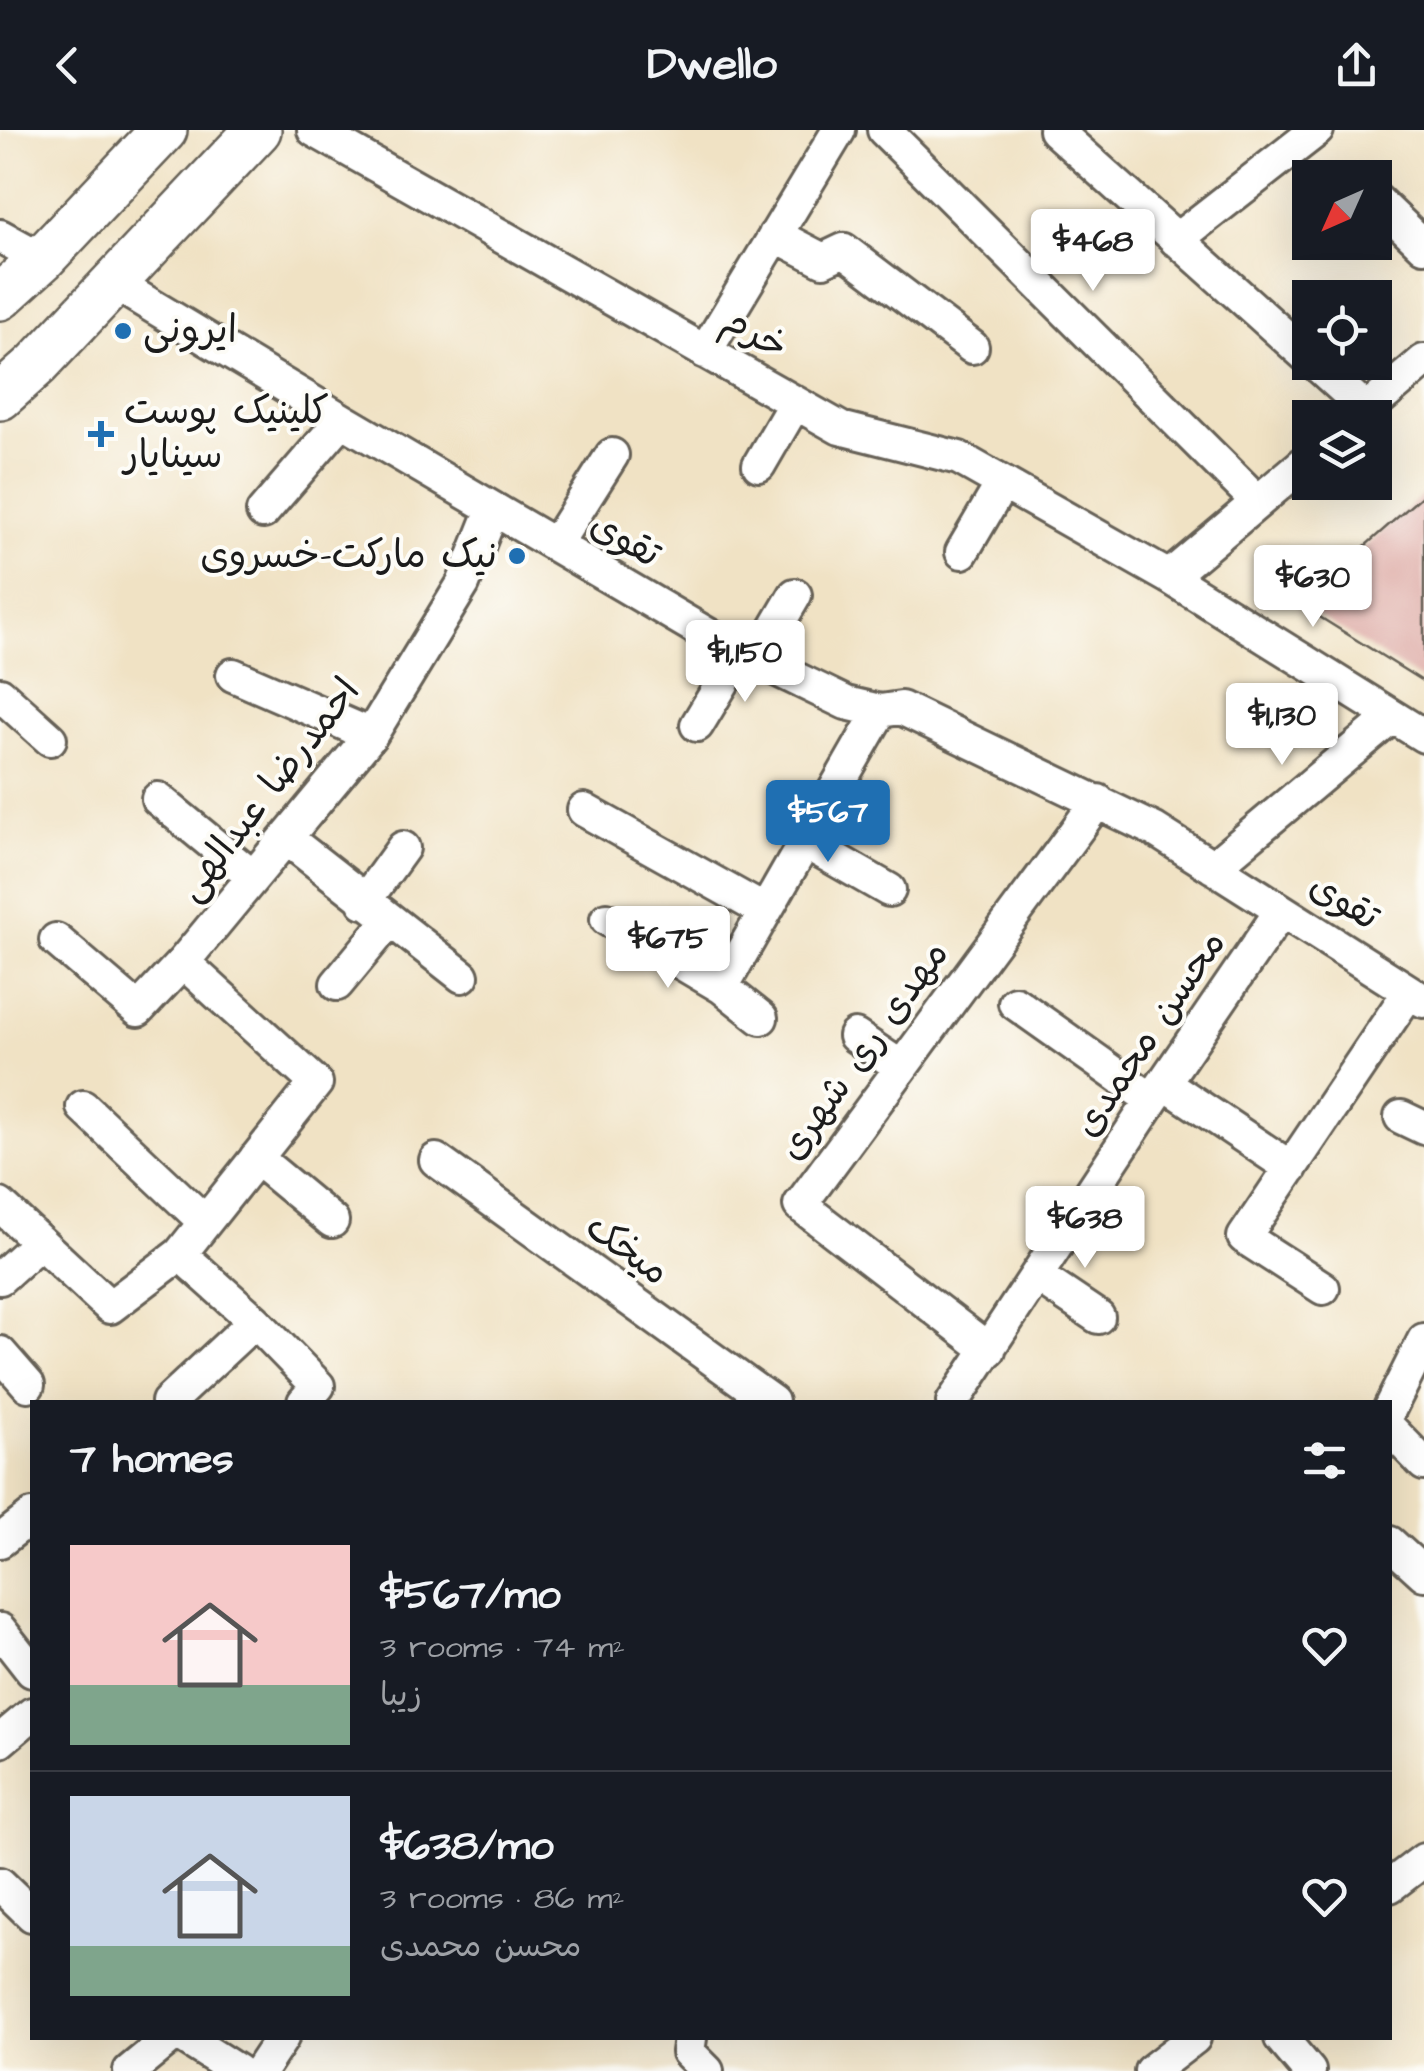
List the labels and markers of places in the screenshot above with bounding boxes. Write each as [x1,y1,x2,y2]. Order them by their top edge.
pin: $468 [1034,209,1152,294]
place label: ایرونی [143,305,237,357]
marker: ایرونی [112,320,134,342]
place label: کلینیک پوست سینایار [121,386,329,482]
marker: کلینیک پوست سینایار [88,421,114,447]
place label: نیک مارکت-خسروی [200,530,497,582]
marker: نیک مارکت-خسروی [506,545,528,567]
pin: $630 [1254,545,1372,630]
pin: $1,150 [664,620,826,705]
pin: $1,130 [1201,683,1363,768]
pin: $567 [769,780,887,865]
pin: $675 [609,906,727,991]
pin: $638 [1026,1186,1144,1271]

